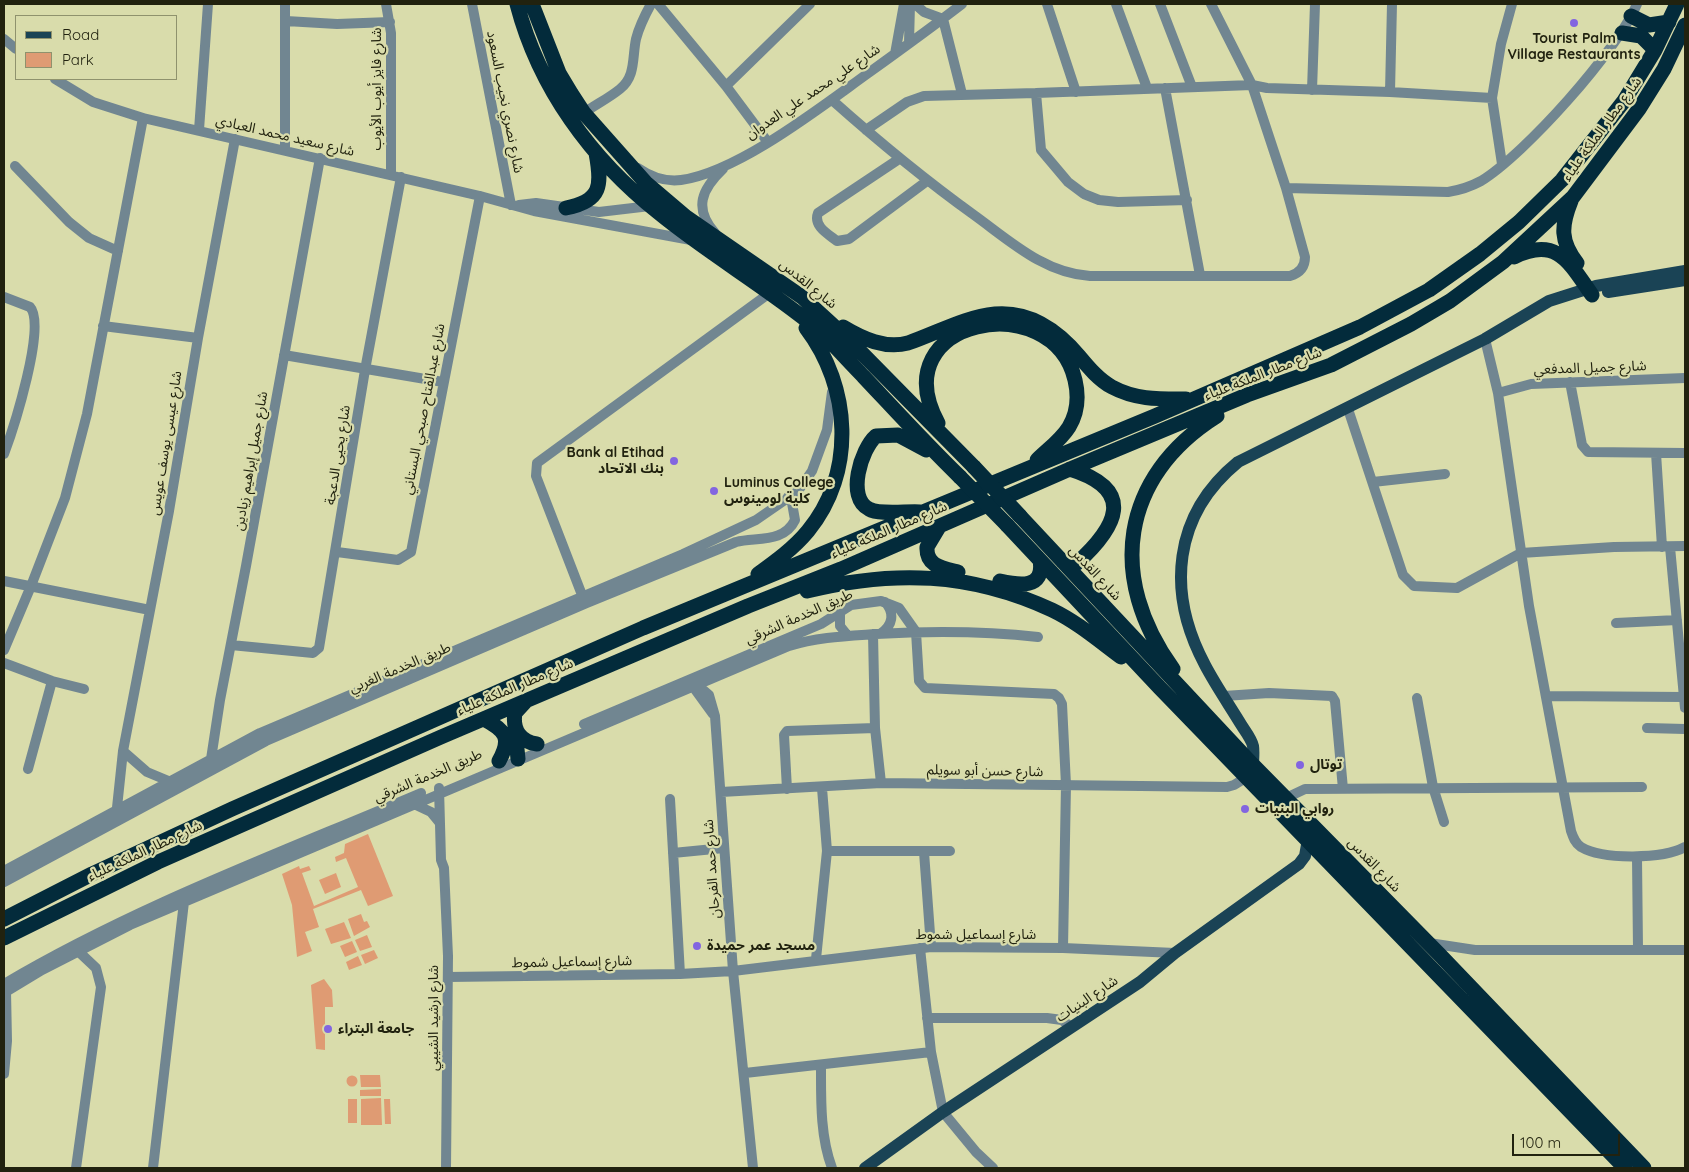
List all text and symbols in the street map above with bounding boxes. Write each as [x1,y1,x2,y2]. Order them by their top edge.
legend [15,15,178,80]
marker: Tourist Palm Village Restaurants [1568,17,1580,29]
text: Road [62,25,99,44]
street label: شارع فايز أيوب الأيوب [369,28,385,150]
street label: شارع نصري نجيب السعود [483,29,527,175]
place label: Tourist Palm Village Restaurants [1508,31,1640,64]
street label: شارع علي محمد علي العدوان [743,41,883,143]
text: Park [62,50,94,69]
street label: شارع مطار الملكة علياء [1559,74,1645,184]
street label: شارع سعيد محمد العبادي [214,112,356,160]
street label: شارع القدس [776,256,840,312]
street label: شارع عبدالفتاح صبحي البستاني [399,322,449,496]
street label: شارع مطار الملكة علياء [1202,344,1324,404]
street label: شارع جميل المدفعي [1533,358,1647,378]
street label: شارع عيسى يوسف عويس [146,370,186,516]
street label: شارع جميل إبراهيم زيادين [230,390,272,532]
street label: شارع يحيى الدعجة [322,404,354,506]
place label: Bank al Etihad بنك الاتحاد [566,445,664,478]
marker: Bank al Etihad بنك الاتحاد [668,455,680,467]
place label: Luminus College كلية لومينوس [724,475,834,508]
marker: Luminus College كلية لومينوس [708,485,720,497]
street label: شارع مطار الملكة علياء [828,498,950,562]
street label: شارع القدس [1065,542,1125,604]
street label: طريق الخدمة الشرقي [743,586,855,648]
street label: طريق الخدمة الغربي [347,639,453,697]
street label: شارع مطار الملكة علياء [454,655,576,719]
street label: طريق الخدمة الشرقي [371,746,485,806]
place label: توتال [1310,757,1342,773]
marker: توتال [1294,759,1306,771]
street label: شارع حسن أبو سويلم [927,762,1043,780]
place label: روابي البنيات [1255,801,1334,817]
marker: روابي البنيات [1239,803,1251,815]
street label: شارع مطار الملكة علياء [85,817,205,885]
street label: شارع حمد الفرحان [700,819,724,919]
street label: شارع القدس [1344,834,1404,896]
street label: شارع إسماعيل شموط [916,927,1036,943]
place label: مسجد عمر حميدة [707,938,815,954]
marker: مسجد عمر حميدة [691,940,703,952]
street label: شارع إسماعيل شموط [512,953,632,971]
street label: شارع ارشيد الشيبي [426,965,442,1071]
street label: شارع البنيات [1053,972,1121,1026]
place label: جامعة البتراء [338,1021,414,1037]
marker: جامعة البتراء [322,1023,334,1035]
scale bar [1514,1124,1622,1156]
text: 100 m [1520,1133,1561,1152]

